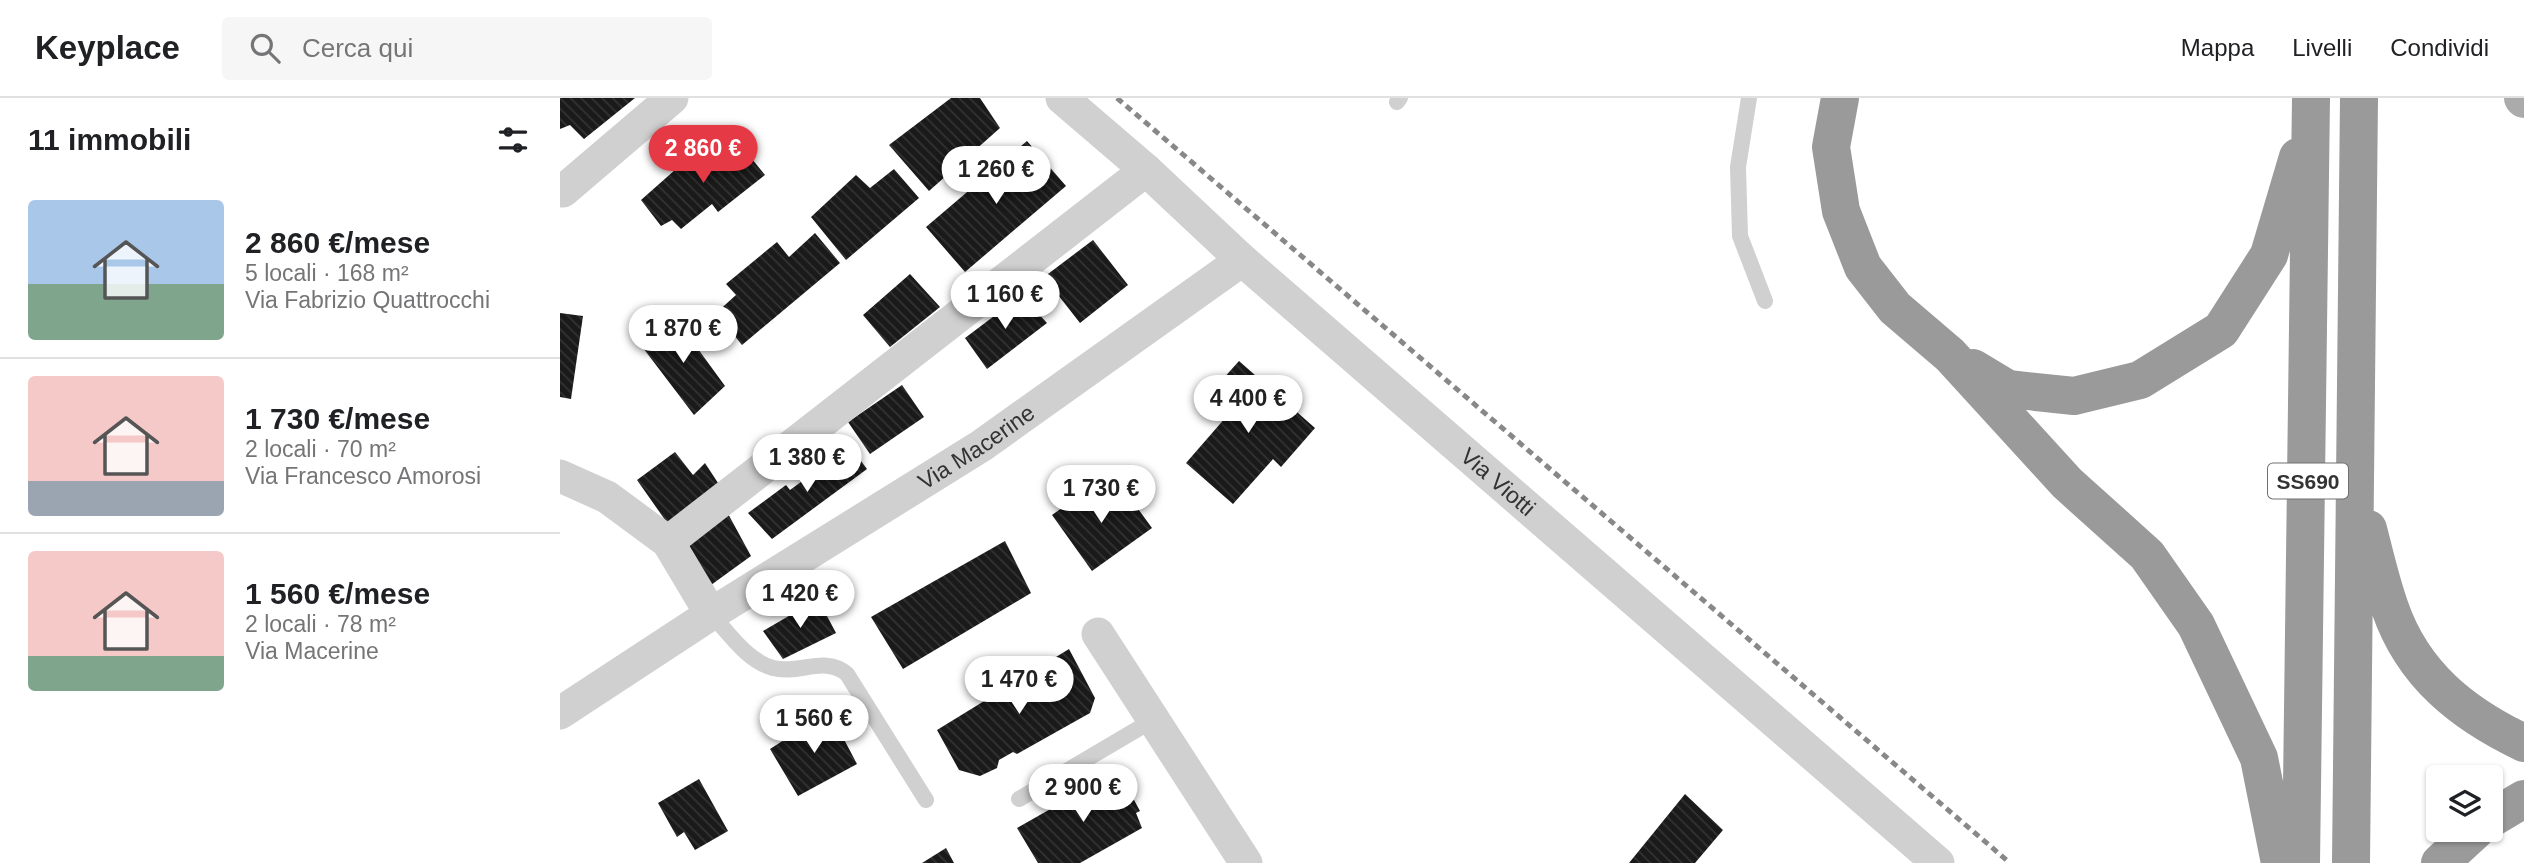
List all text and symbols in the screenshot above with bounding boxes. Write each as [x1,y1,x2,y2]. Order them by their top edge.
search box [222,17,712,80]
text: Keyplace [35,29,180,66]
icon: search [246,29,284,67]
text: Cerca qui [302,33,413,63]
text: Mappa [2181,34,2254,61]
text: Livelli [2292,34,2352,61]
text: Condividi [2390,34,2489,61]
icon: filters [494,121,532,159]
text: 11 immobili [28,123,191,156]
pin: 2 860 € [638,126,768,185]
text: 2 860 € [665,135,741,161]
pin: 1 260 € [931,146,1061,206]
text: 1 260 € [958,156,1034,182]
text: 2 860 €/mese [245,226,430,259]
icon: home [84,228,168,312]
text: 5 locali · 168 m² [245,260,409,286]
pin: 1 160 € [940,272,1070,331]
text: 1 160 € [967,281,1043,307]
text: Via Fabrizio Quattrocchi [245,287,490,313]
pin: 1 870 € [618,306,748,365]
text: 1 870 € [645,315,721,341]
pin: 4 400 € [1183,376,1313,435]
text: 4 400 € [1210,385,1286,411]
street label: Via Macerine [913,399,1039,495]
text: 1 730 €/mese [245,402,430,435]
icon: home [84,404,168,488]
pin: 1 380 € [742,434,872,494]
text: 2 locali · 70 m² [245,436,396,462]
street label: Via Viotti [1456,443,1541,521]
text: 1 380 € [769,444,845,470]
text: Via Francesco Amorosi [245,463,481,489]
road number: SS690 [2268,464,2348,498]
pin: 1 730 € [1036,466,1166,525]
text: 1 730 € [1063,475,1139,501]
pin: 1 420 € [735,570,865,630]
text: 1 560 €/mese [245,577,430,610]
icon: home [84,579,168,663]
text: 1 420 € [762,580,838,606]
text: 2 locali · 78 m² [245,611,396,637]
text: Via Macerine [245,638,379,664]
pin: 1 470 € [954,656,1084,716]
text: 1 470 € [981,666,1057,692]
pin: 1 560 € [749,696,879,755]
text: 1 560 € [776,705,852,731]
pin: 2 900 € [1018,764,1148,824]
map controls [2426,765,2503,842]
button: layers [2426,765,2503,842]
text: 2 900 € [1045,774,1121,800]

